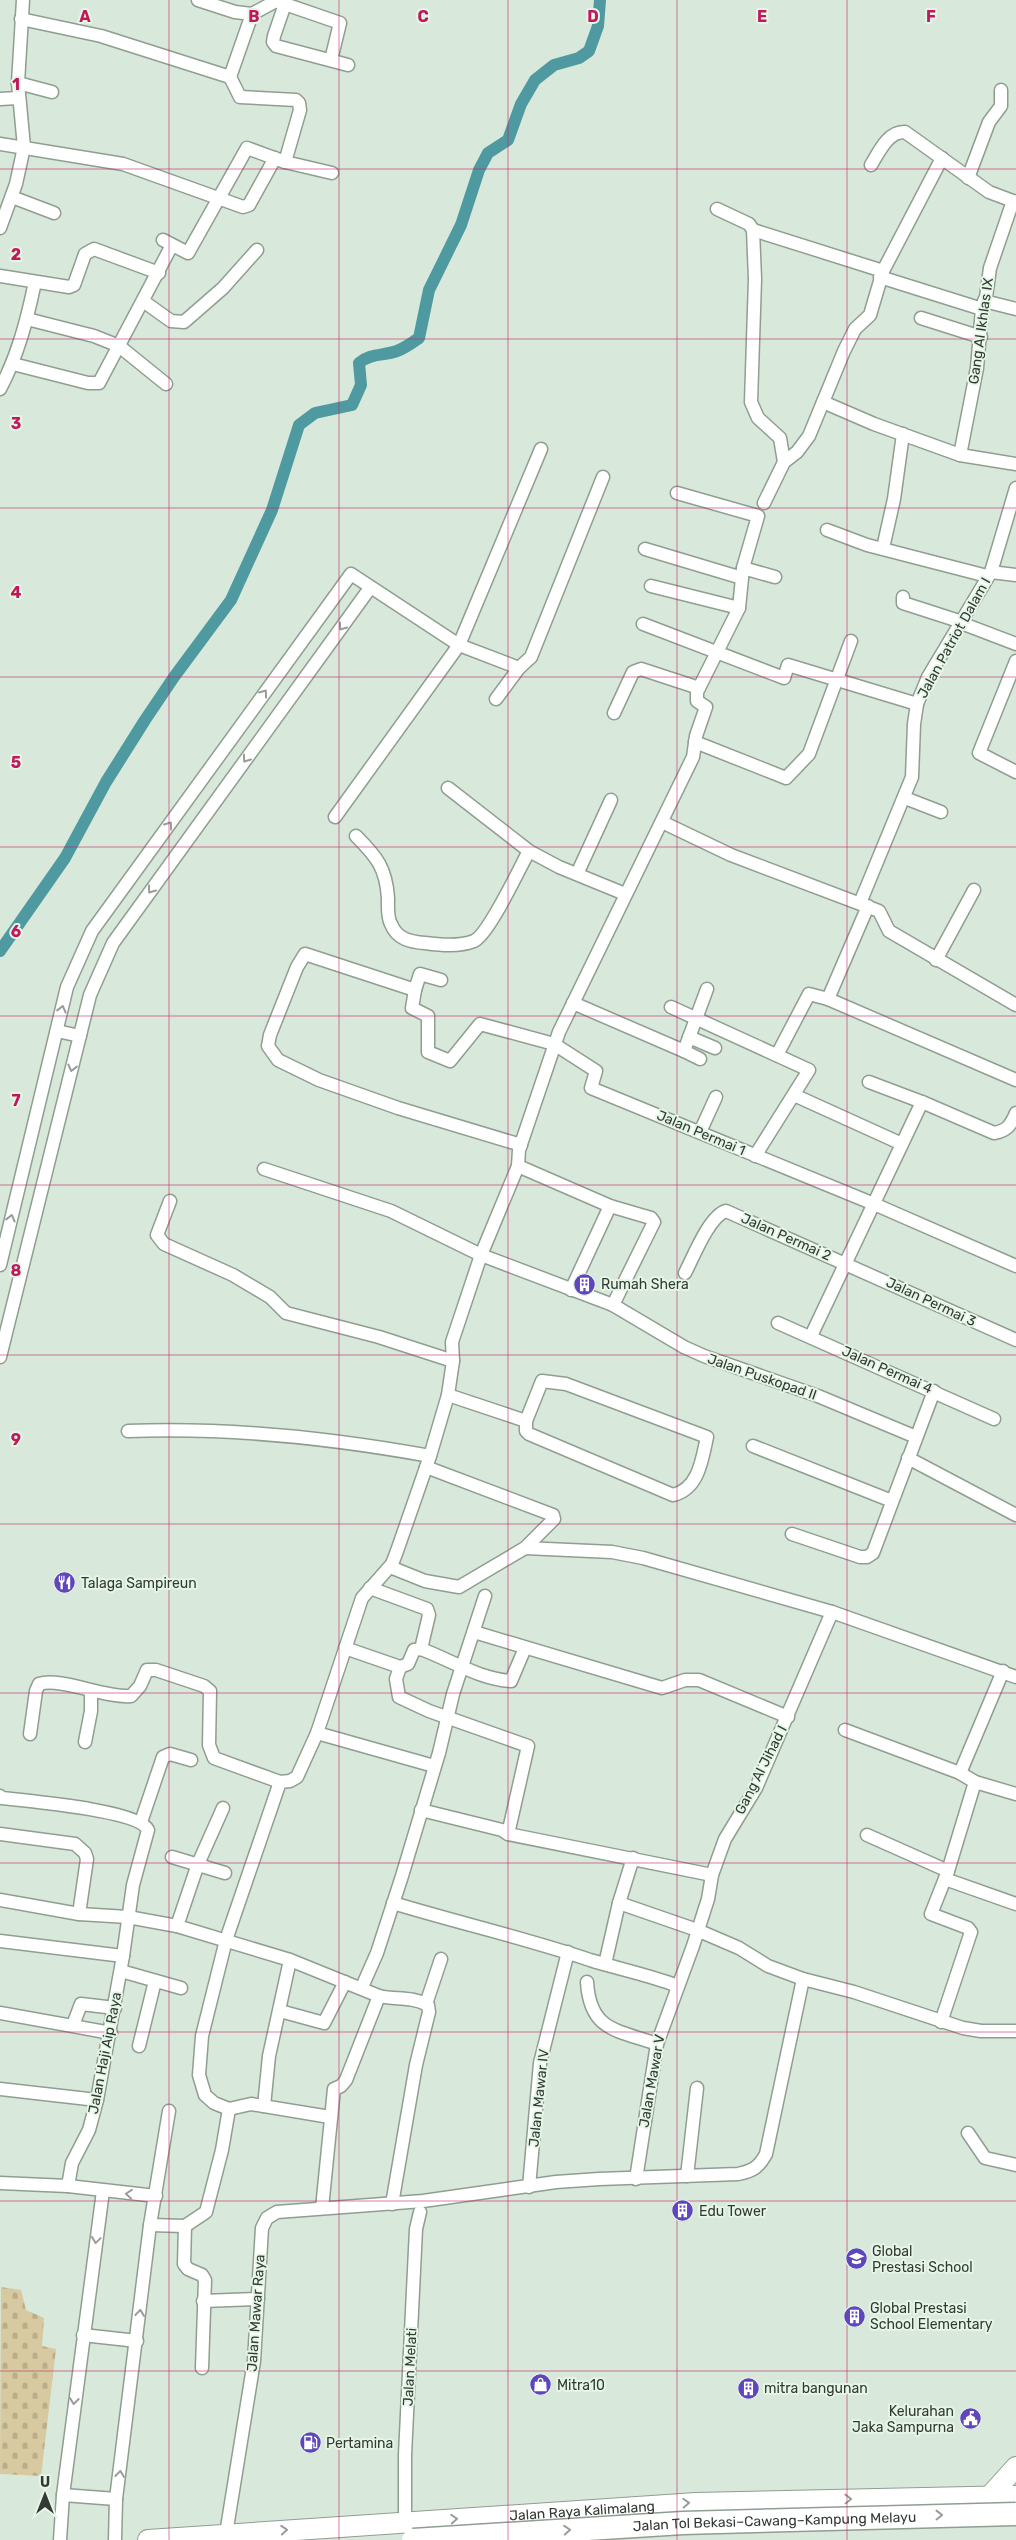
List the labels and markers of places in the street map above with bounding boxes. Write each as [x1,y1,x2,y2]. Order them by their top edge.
building icon: Rumah Shera [573,1272,597,1296]
place label: Rumah Shera [601,1276,689,1293]
restaurant icon: Talaga Sampireun [53,1571,77,1595]
place label: Talaga Sampireun [81,1575,197,1592]
building icon: Edu Tower [671,2199,695,2223]
place label: Edu Tower [699,2203,767,2220]
place label: Global Prestasi School [872,2243,973,2276]
school or university icon: Global Prestasi School [844,2247,868,2271]
place label: Global Prestasi School Elementary [870,2300,993,2333]
building icon: Global Prestasi School Elementary [842,2304,866,2328]
shop icon: Mitra10 [529,2373,553,2397]
building icon: mitra bangunan [736,2376,760,2400]
place label: Mitra10 [557,2377,605,2394]
place label: mitra bangunan [764,2380,868,2397]
place label: Kelurahan Jaka Sampurna [852,2403,954,2436]
public building icon: Kelurahan Jaka Sampurna [958,2407,982,2431]
fuel station icon: Pertamina [298,2431,322,2455]
place label: Pertamina [326,2435,393,2452]

